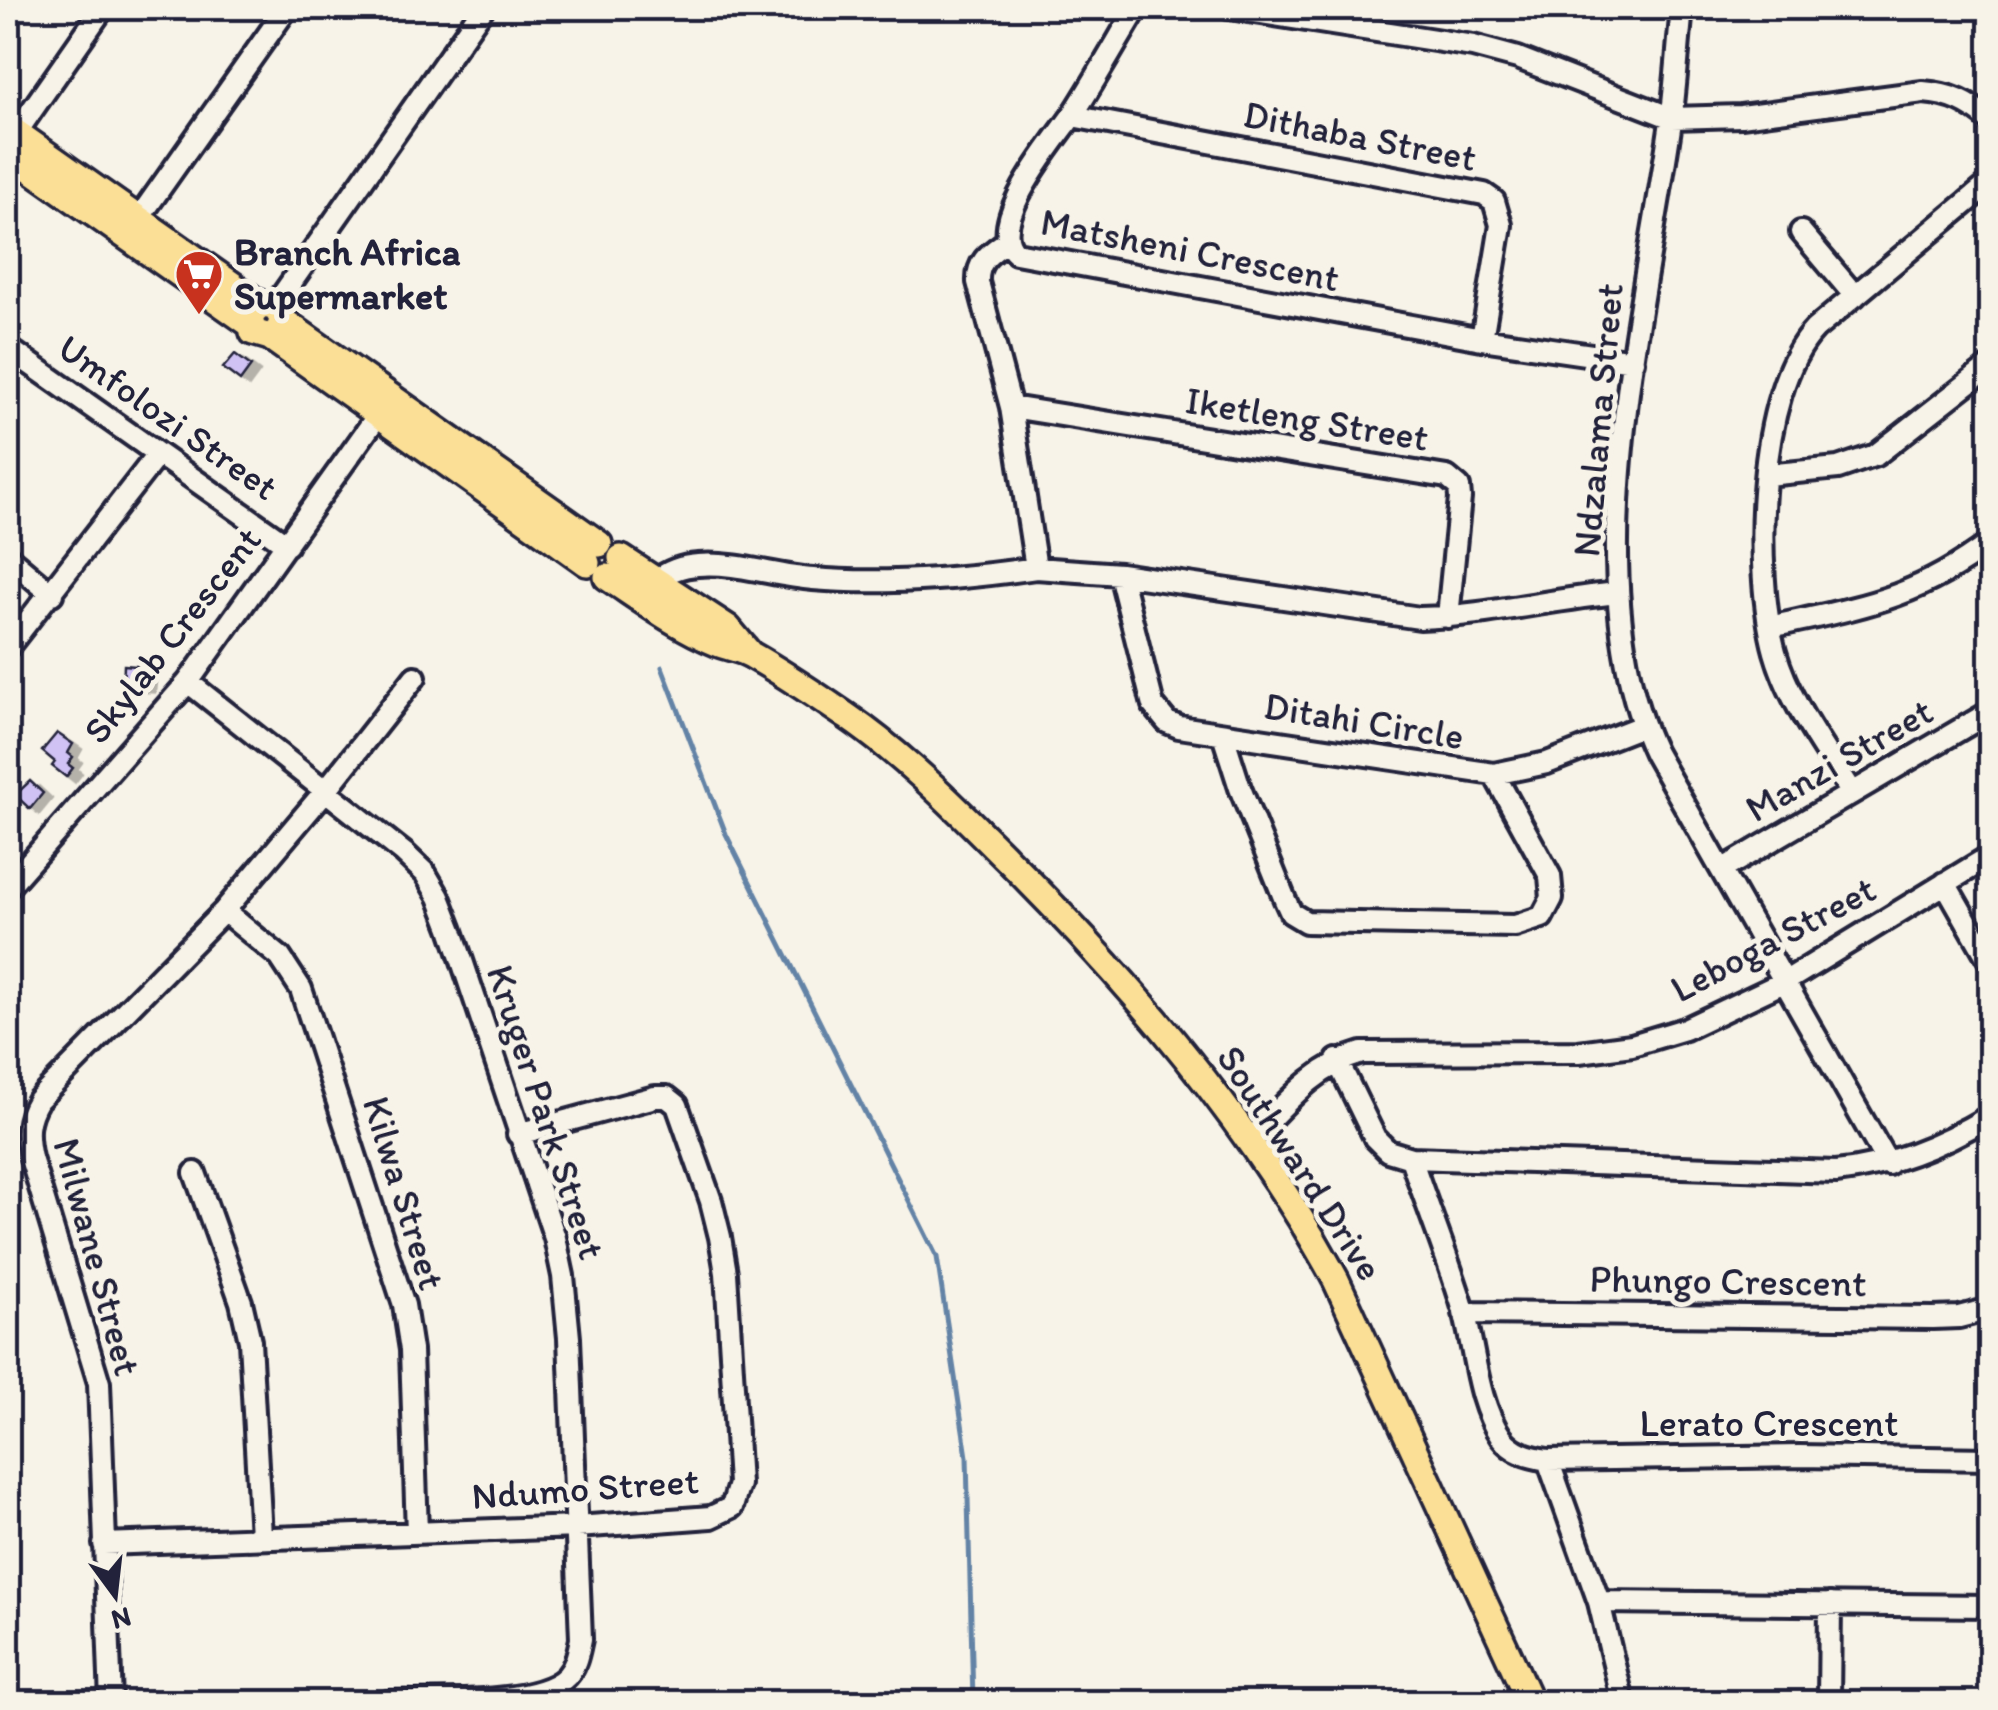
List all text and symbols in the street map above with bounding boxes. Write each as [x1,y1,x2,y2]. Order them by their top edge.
street label: Dithaba Street [1240,91,1480,181]
street label: Matsheni Crescent [1037,199,1343,301]
place label: Branch Africa Supermarket [234,229,461,319]
supermarket icon: Branch Africa Supermarket [173,248,225,316]
street label: Ndzalama Street [1563,281,1633,559]
street label: Umfolozi Street [49,324,287,510]
street label: Iketleng Street [1182,377,1432,461]
street label: Skylab Crescent [73,517,271,753]
street label: Ditahi Circle [1261,683,1467,759]
street label: Manzi Street [1737,688,1941,832]
street label: Leboga Street [1663,866,1883,1012]
street label: Kruger Park Street [477,959,615,1265]
street label: Southward Drive [1207,1037,1393,1289]
street label: Kilwa Street [353,1091,455,1295]
street label: Milwane Street [43,1133,151,1381]
street label: Phungo Crescent [1589,1256,1867,1306]
street label: Lerato Crescent [1640,1400,1898,1446]
street label: Ndumo Street [470,1457,700,1519]
north arrow [65,1545,165,1645]
text: N [108,1600,135,1638]

